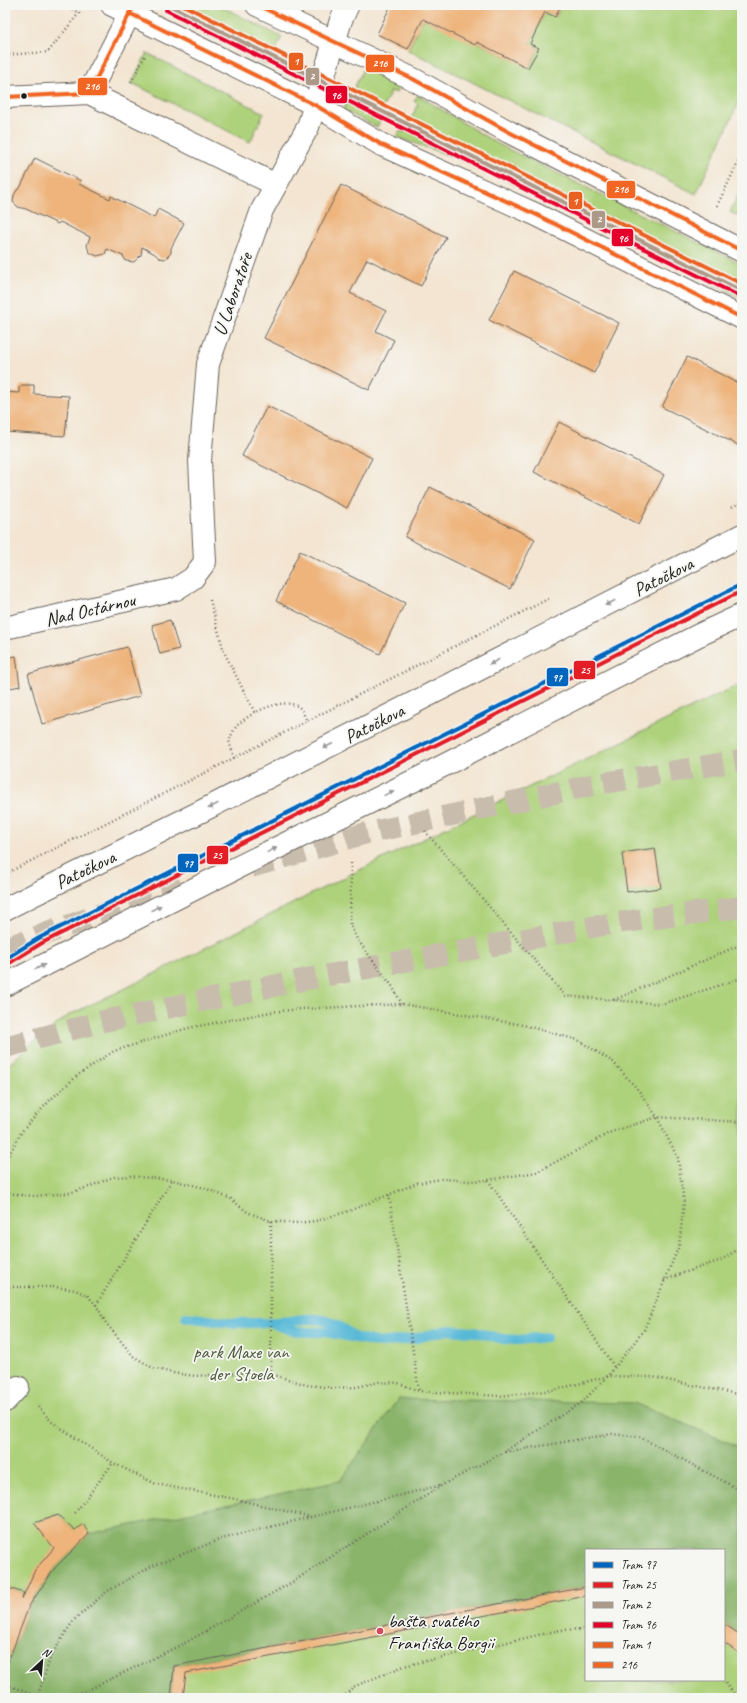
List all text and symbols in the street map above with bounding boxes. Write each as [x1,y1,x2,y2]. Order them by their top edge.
line badge: 1 [288,52,304,71]
text: 1 [294,54,300,68]
line badge: 216 [365,54,395,73]
text: 216 [372,56,388,70]
line badge: 2 [305,67,320,86]
text: 2 [310,69,316,83]
line badge: 216 [77,77,108,96]
text: 216 [84,79,100,93]
line badge: 96 [325,85,348,104]
text: 96 [331,88,342,102]
unlabelled marker [19,91,29,101]
line badge: 216 [606,180,636,199]
text: 216 [613,182,629,196]
line badge: 1 [568,191,583,210]
text: 1 [573,194,579,208]
line badge: 2 [591,210,606,229]
text: 2 [597,212,603,226]
line badge: 96 [611,228,634,247]
text: 96 [618,231,629,245]
street label: U Laboratoře [208,248,259,339]
street label: Patočkova [630,551,699,602]
street label: Nad Octárnou [43,588,139,632]
one-way arrow [604,599,615,606]
one-way arrow [488,659,500,665]
line badge: 25 [573,660,596,680]
text: 25 [580,663,591,677]
line badge: 97 [546,667,569,687]
text: 97 [552,670,563,684]
street label: Patočkova [341,698,410,749]
one-way arrow [323,743,334,750]
one-way arrow [383,790,394,796]
one-way arrow [207,802,218,809]
street label: Patočkova [51,845,121,895]
line badge: 25 [206,845,229,865]
one-way arrow [266,847,278,853]
text: 25 [212,848,223,862]
line badge: 97 [177,853,199,873]
text: 97 [183,856,194,870]
one-way arrow [150,905,162,912]
one-way arrow [34,964,46,970]
park label: park Maxe van der Stoela [193,1340,290,1386]
legend [585,1549,725,1681]
text: Tram 97 [621,1557,657,1573]
text: Tram 25 [621,1577,657,1593]
text: Tram 2 [621,1597,652,1613]
place label: bašta svatého Františka Borgii [388,1609,496,1655]
text: Tram 96 [621,1617,657,1633]
marker: bašta svatého Františka Borgii [375,1626,385,1636]
text: Tram 1 [621,1637,651,1653]
north arrow [22,1641,62,1681]
text: N [40,1644,54,1661]
text: 216 [621,1657,638,1673]

